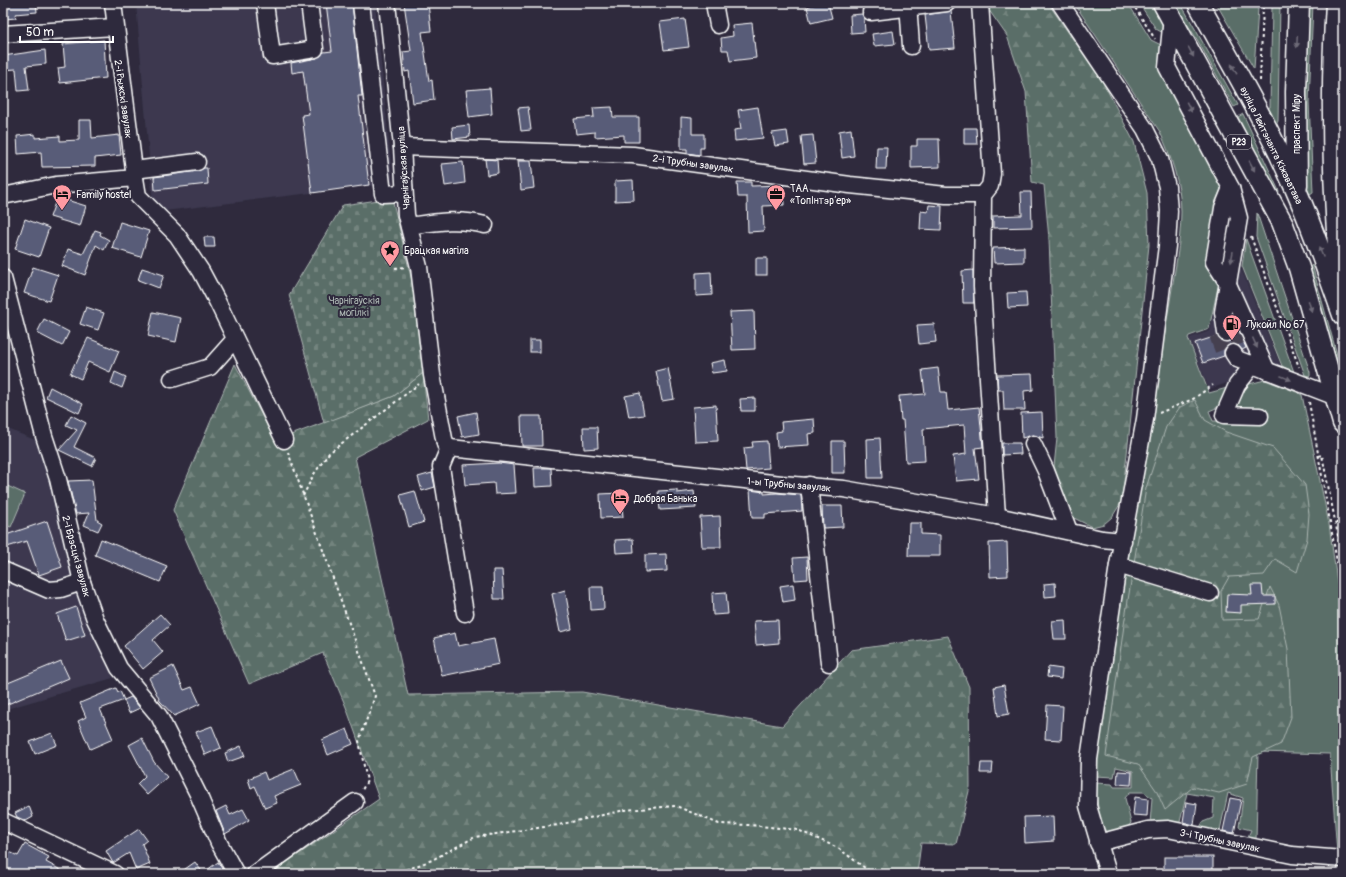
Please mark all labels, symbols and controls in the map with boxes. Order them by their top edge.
scale bar [20,18,113,44]
text: 50 m [26,25,54,40]
one-way arrow [1294,36,1301,48]
one-way arrow [1188,46,1194,58]
street label: 2-і Рыжскі завулак [112,59,134,139]
one-way arrow [1231,63,1238,75]
street label: вуліца Лейтэнанта Кіжаватава [1237,85,1305,206]
street label: праспект Міру [1291,93,1303,154]
one-way arrow [1186,101,1192,112]
street label: Чарнігаўская вуліца [395,126,413,210]
road number: Р23 [1227,135,1251,149]
street label: 2-і Трубны завулак [652,152,734,176]
one-way arrow [1249,161,1255,172]
hotel icon: Family hostel [51,183,73,211]
office icon: ТАА «ТопІнтэрʼер» [765,183,787,211]
place label: ТАА «ТопІнтэрʼер» [790,183,851,207]
place label: Family hostel [76,189,131,201]
place icon: Брацкая магіла [379,239,401,267]
place label: Брацкая магіла [404,245,469,257]
one-way arrow [1317,245,1323,257]
one-way arrow [1229,251,1235,263]
park label: Чарнігаўскія могілкі [328,295,380,319]
one-way arrow [1307,300,1313,312]
fuel station icon: Лукойл № 67 [1221,313,1243,341]
place label: Лукойл № 67 [1245,319,1305,331]
one-way arrow [1252,338,1258,349]
one-way arrow [1281,376,1293,382]
street label: 1-ы Трубны завулак [746,475,831,495]
hotel icon: Добрая Банька [609,487,631,515]
place label: Добрая Банька [633,493,698,505]
street label: 2-і Брэсцкі завулак [59,514,93,598]
street label: 3-і Трубны завулак [1179,827,1261,855]

